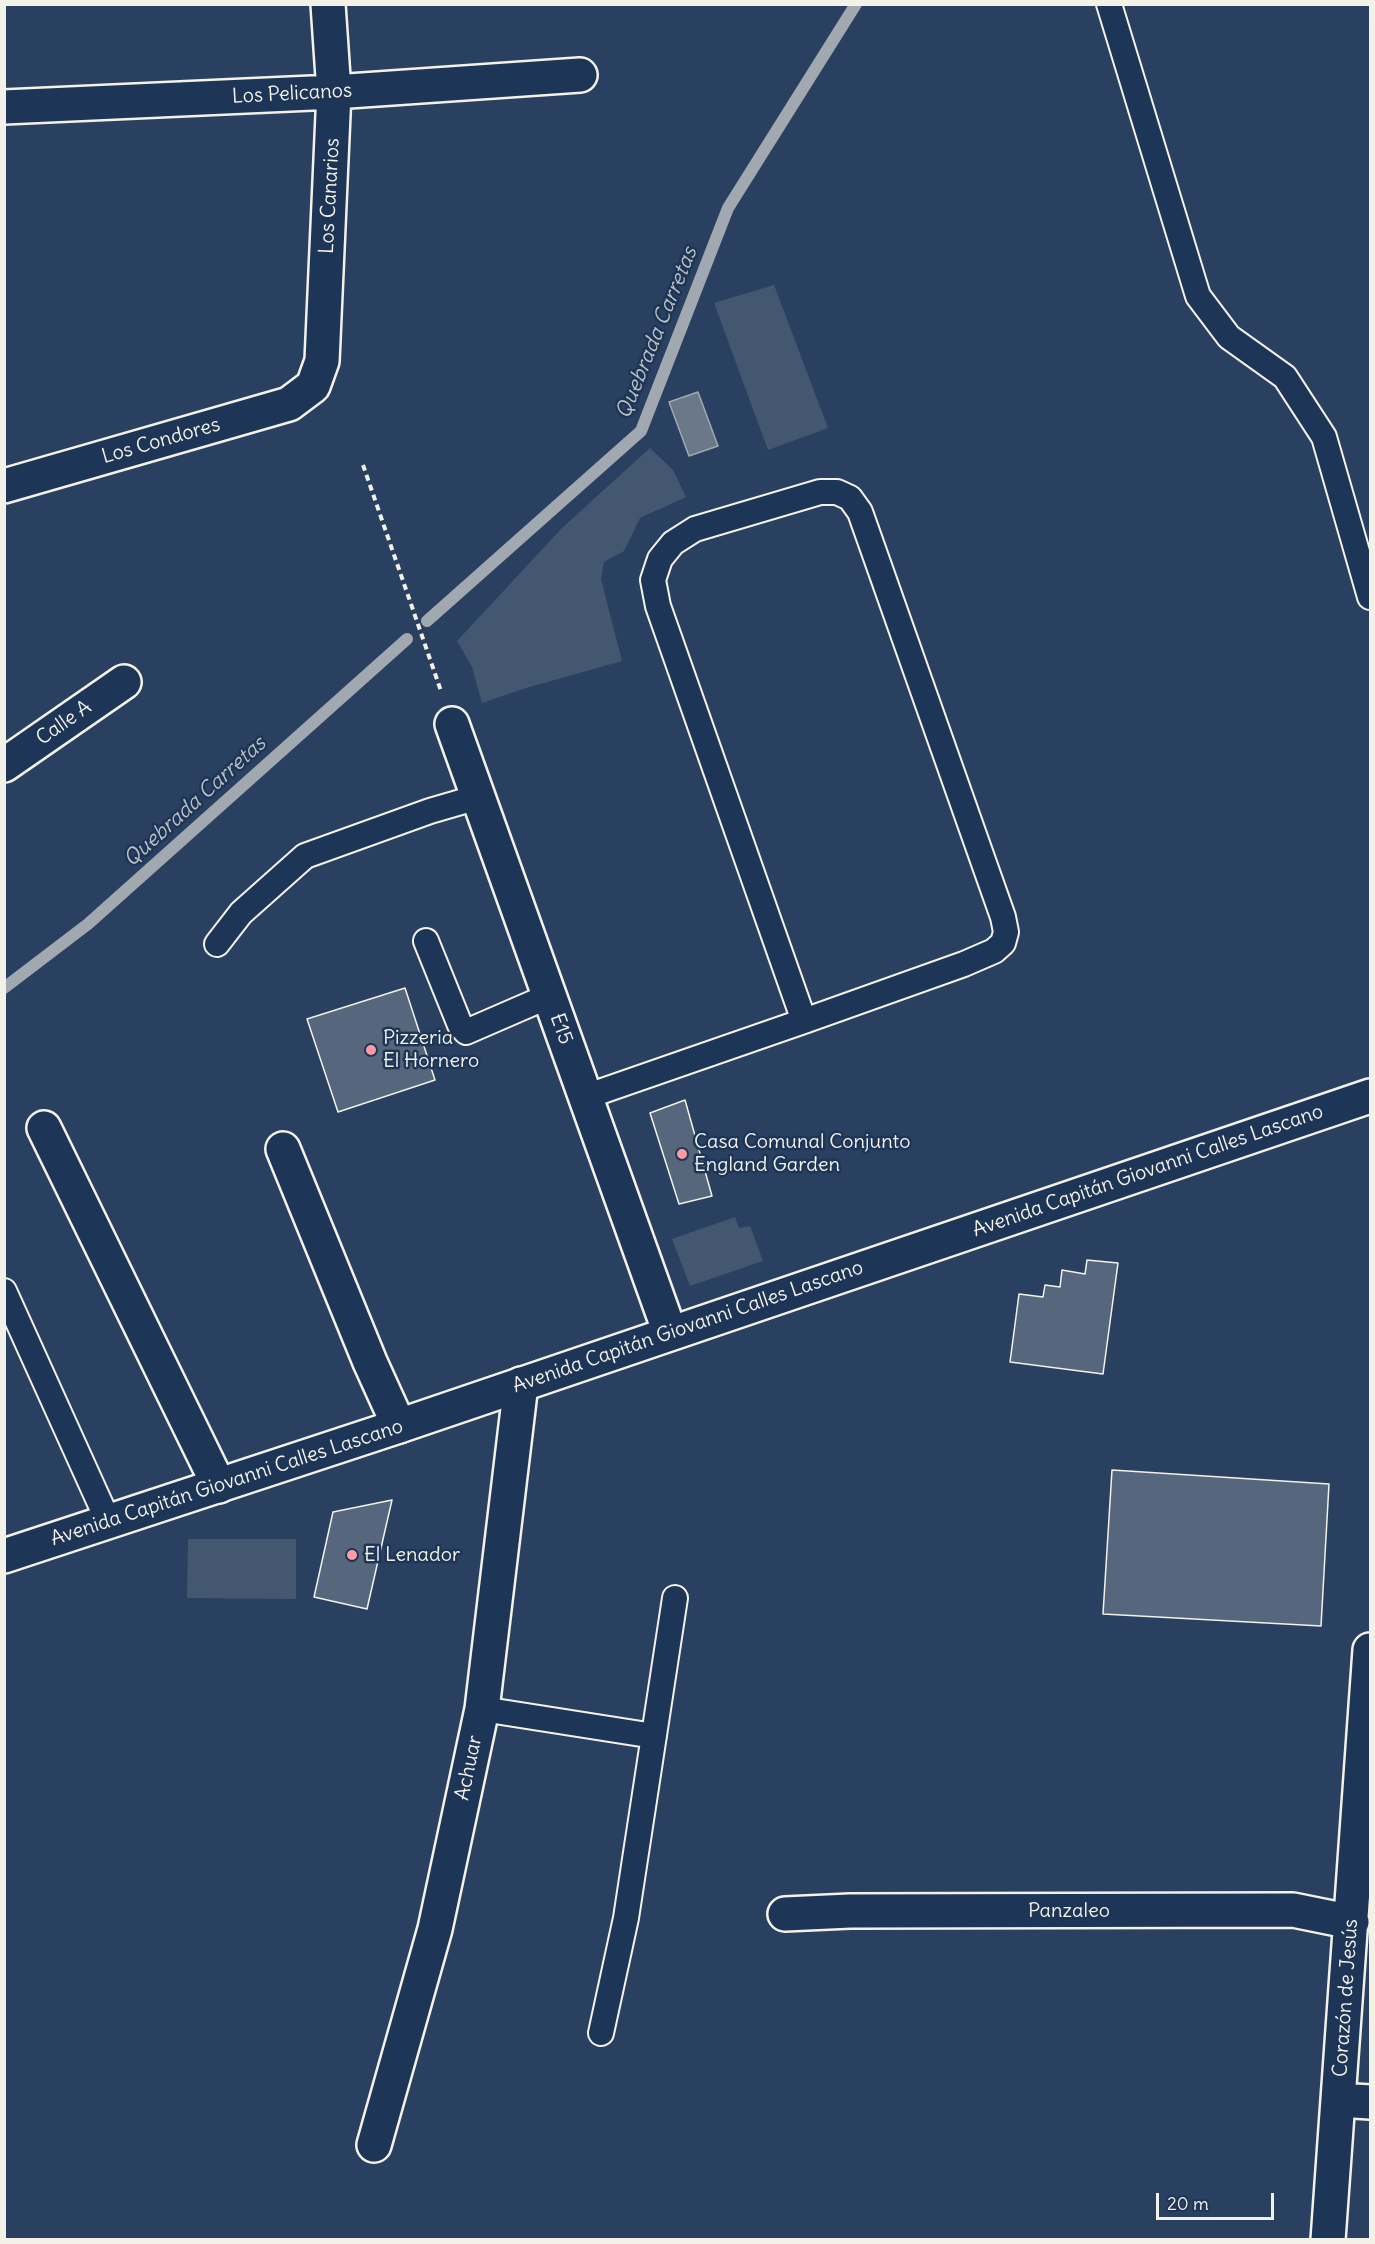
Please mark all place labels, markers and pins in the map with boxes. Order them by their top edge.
place label: Pizzeria El Hornero [383,1026,479,1073]
marker: Pizzeria El Hornero [364,1043,378,1057]
place label: Casa Comunal Conjunto England Garden [694,1130,911,1177]
marker: Casa Comunal Conjunto England Garden [675,1147,689,1161]
place label: El Lenador [364,1543,460,1567]
marker: El Lenador [345,1548,359,1562]

